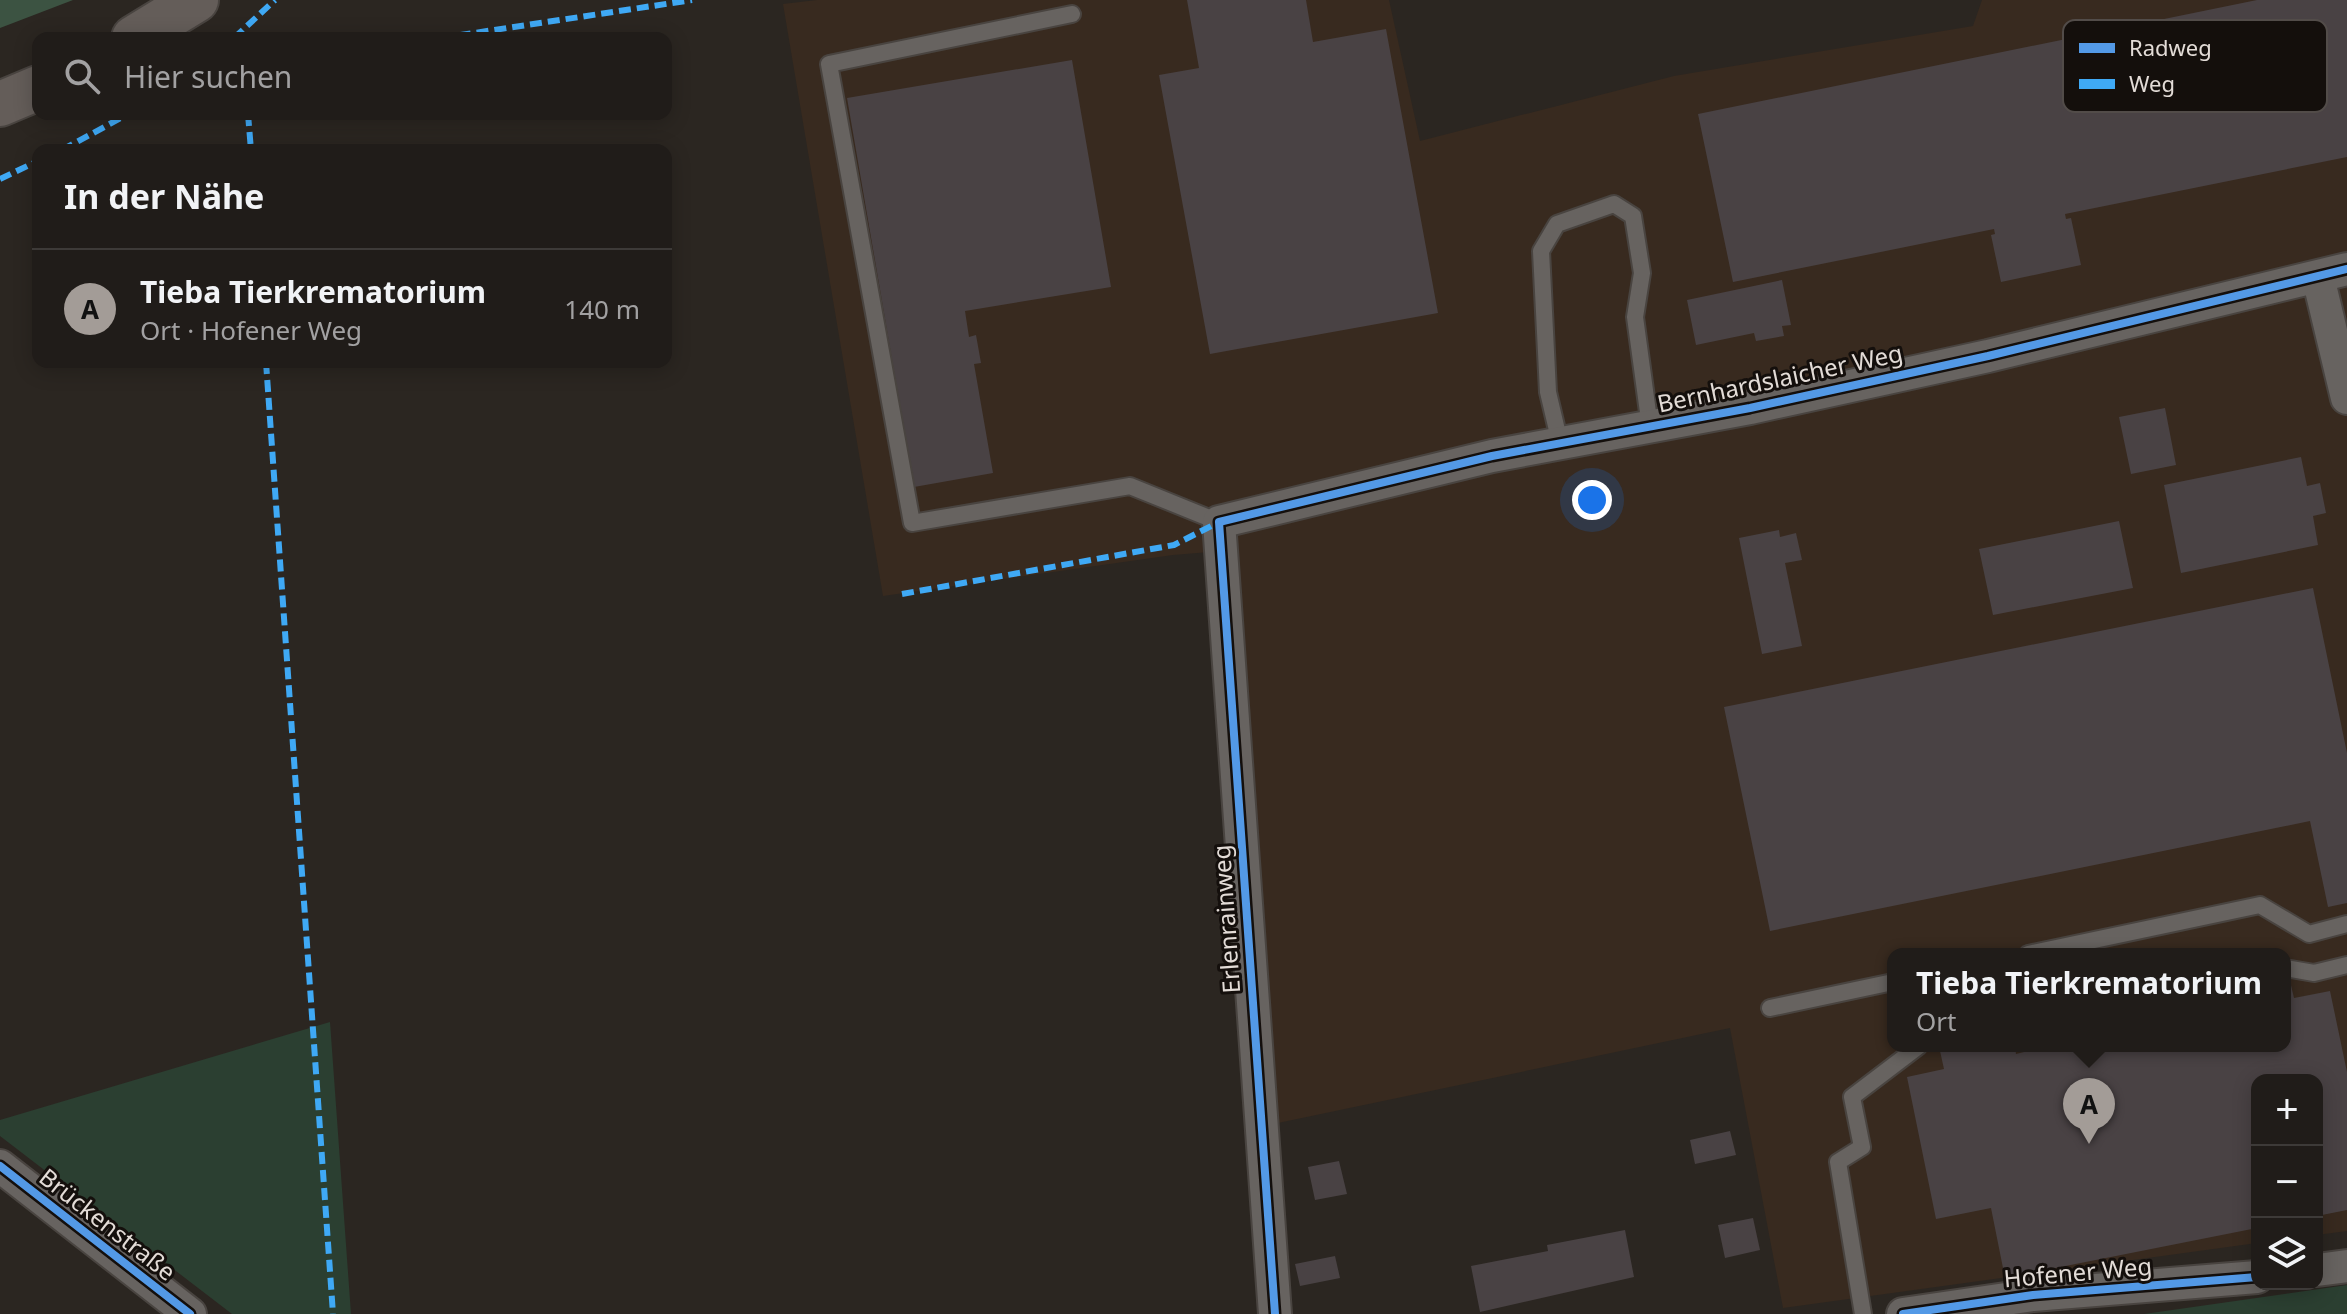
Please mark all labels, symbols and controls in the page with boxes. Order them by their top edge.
legend [2063,20,2327,112]
search box [32,32,672,120]
text: Radweg [2129,32,2212,62]
icon: search [60,54,104,98]
text: Hier suchen [124,56,292,97]
text: Weg [2129,68,2175,98]
text: In der Nähe [64,173,264,219]
text: Tieba Tierkrematorium [140,271,486,312]
text: A [81,291,99,327]
text: 140 m [564,291,640,327]
text: Ort · Hofener Weg [140,312,362,348]
street label: Bernhardslaicher Weg [1654,335,1905,420]
your location [1572,480,1612,520]
street label: Erlenrainweg [1204,844,1247,995]
popup [1887,948,2291,1052]
text: Tieba Tierkrematorium [1916,962,2262,1003]
text: Ort [1916,1003,1956,1039]
map controls [2251,1074,2323,1290]
button: + [2251,1074,2323,1146]
pin: A [2063,1078,2115,1144]
button: − [2251,1146,2323,1218]
street label: Brückenstraße [33,1160,183,1288]
button: layers [2251,1218,2323,1290]
street label: Hofener Weg [2002,1249,2153,1294]

